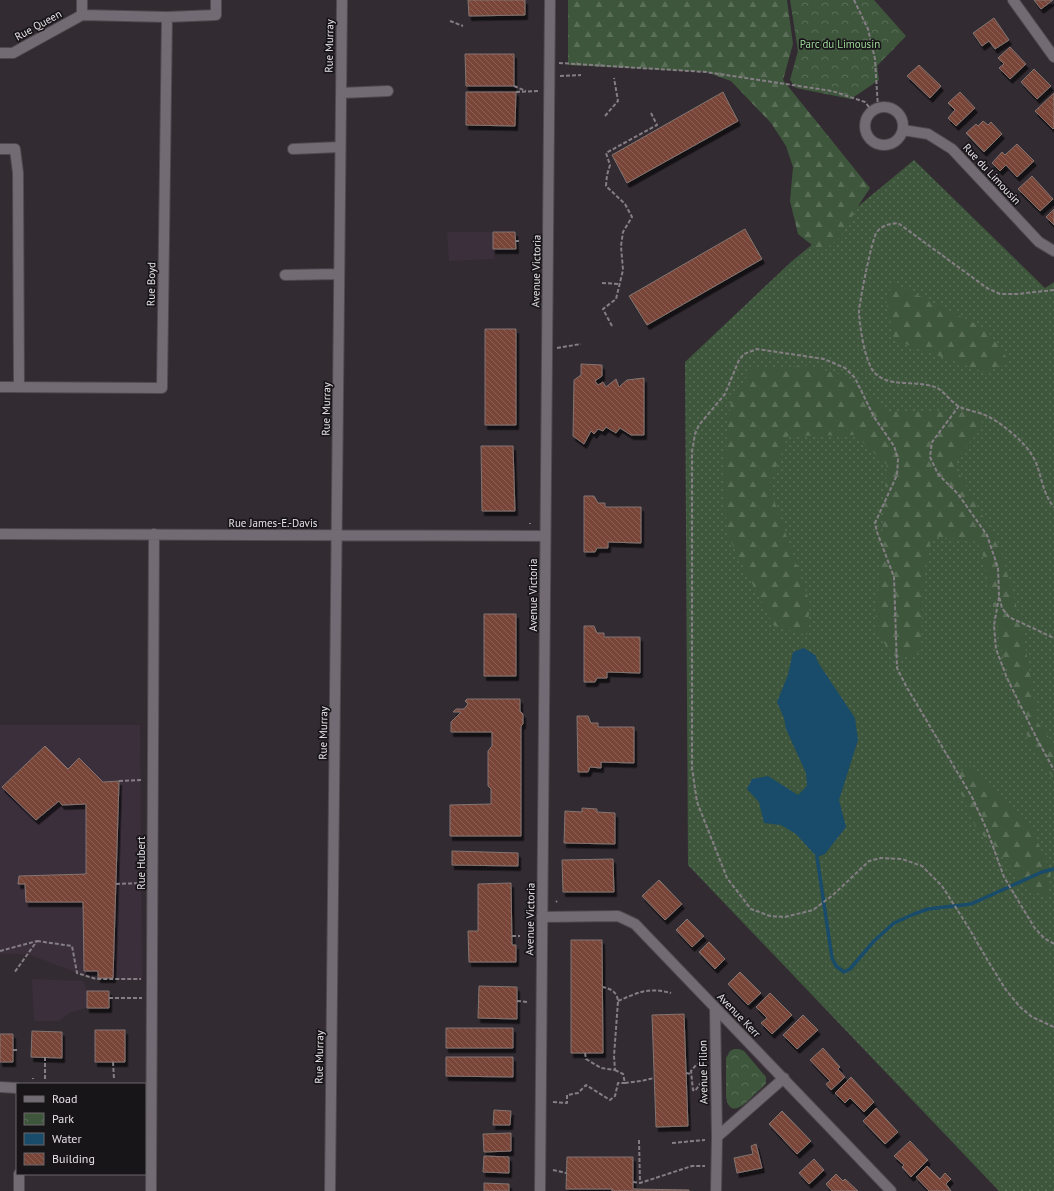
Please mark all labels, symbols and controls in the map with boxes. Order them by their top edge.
street label: Rue Queen [12,6,64,44]
street label: Rue Murray [322,18,336,73]
park label: Parc du Limousin [800,37,880,51]
street label: Rue du Limousin [960,140,1024,208]
street label: Avenue Victoria [528,235,544,307]
street label: Rue Boyd [144,262,158,306]
street label: Rue Murray [319,381,333,436]
street label: Rue James-E.-Davis [228,516,318,530]
street label: Avenue Victoria [526,559,540,631]
street label: Rue Murray [316,705,330,760]
street label: Rue Hubert [134,836,148,890]
street label: Avenue Victoria [522,883,538,955]
street label: Avenue Kerr [714,990,764,1040]
street label: Rue Murray [312,1029,326,1084]
street label: Avenue Filion [695,1040,711,1104]
legend [16,1083,146,1175]
text: Road [52,1091,77,1106]
text: Park [52,1111,74,1126]
text: Water [52,1131,82,1146]
text: Building [52,1151,95,1166]

